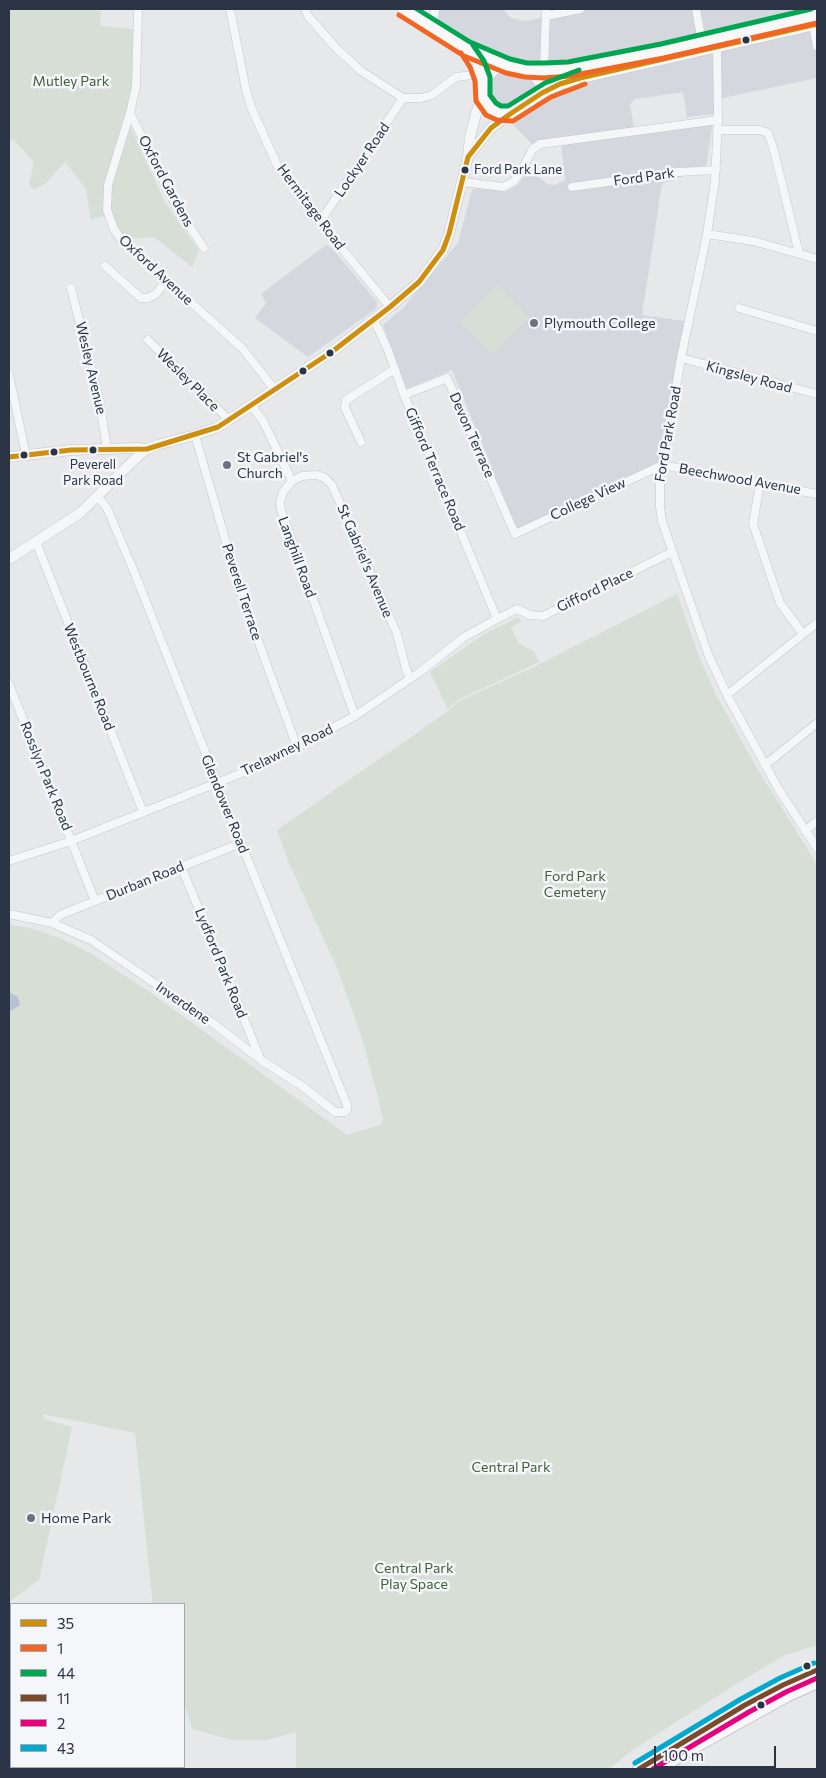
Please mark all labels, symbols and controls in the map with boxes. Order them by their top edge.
unlabelled marker [741,35,751,45]
park label: Mutley Park [33,73,109,89]
street label: Lockyer Road [331,120,393,200]
street label: Oxford Gardens [135,132,197,230]
street label: Hermitage Road [273,161,349,253]
place label: Ford Park Lane [474,162,562,178]
street label: Ford Park [612,164,676,190]
marker: Ford Park Lane [460,165,470,175]
street label: Oxford Avenue [116,231,196,309]
place label: Plymouth College [544,315,656,331]
marker: Plymouth College [528,317,540,329]
street label: Wesley Avenue [72,320,110,416]
street label: Wesley Place [153,345,223,415]
unlabelled marker [325,348,335,358]
street label: Kingsley Road [704,357,794,397]
unlabelled marker [298,366,308,376]
street label: Ford Park Road [651,385,685,483]
street label: Devon Terrace [446,390,498,480]
street label: Gifford Terrace Road [401,405,469,533]
marker: Peverell Park Road [88,445,98,455]
unlabelled marker [49,447,59,457]
place label: St Gabriel's Church [237,449,309,482]
unlabelled marker [19,450,29,460]
place label: Peverell Park Road [63,457,123,488]
marker: St Gabriel's Church [221,459,233,471]
street label: Beechwood Avenue [678,460,802,498]
street label: College View [547,474,629,524]
street label: St Gabriel's Avenue [334,502,396,620]
street label: Langhill Road [275,514,319,600]
street label: Peverell Terrace [218,542,266,642]
street label: Gifford Place [554,564,636,616]
street label: Westbourne Road [60,621,118,733]
street label: Rosslyn Park Road [16,719,76,833]
street label: Trelawney Road [238,720,336,780]
street label: Glendower Road [198,752,252,856]
street label: Durban Road [104,858,186,904]
park label: Ford Park Cemetery [544,868,606,900]
street label: Lydford Park Road [191,906,251,1020]
street label: Inverdene [153,978,213,1028]
park label: Central Park [471,1459,551,1475]
place label: Home Park [41,1510,111,1526]
marker: Home Park [25,1512,37,1524]
park label: Central Park Play Space [374,1560,454,1592]
legend [10,1603,185,1768]
text: 35 [57,1614,74,1632]
text: 1 [57,1639,63,1657]
unlabelled marker [802,1661,812,1671]
text: 44 [57,1664,75,1682]
text: 11 [57,1689,70,1707]
unlabelled marker [756,1700,766,1710]
text: 2 [57,1714,65,1732]
scale bar [656,1736,778,1768]
text: 43 [57,1739,75,1757]
text: 100 m [662,1746,704,1764]

